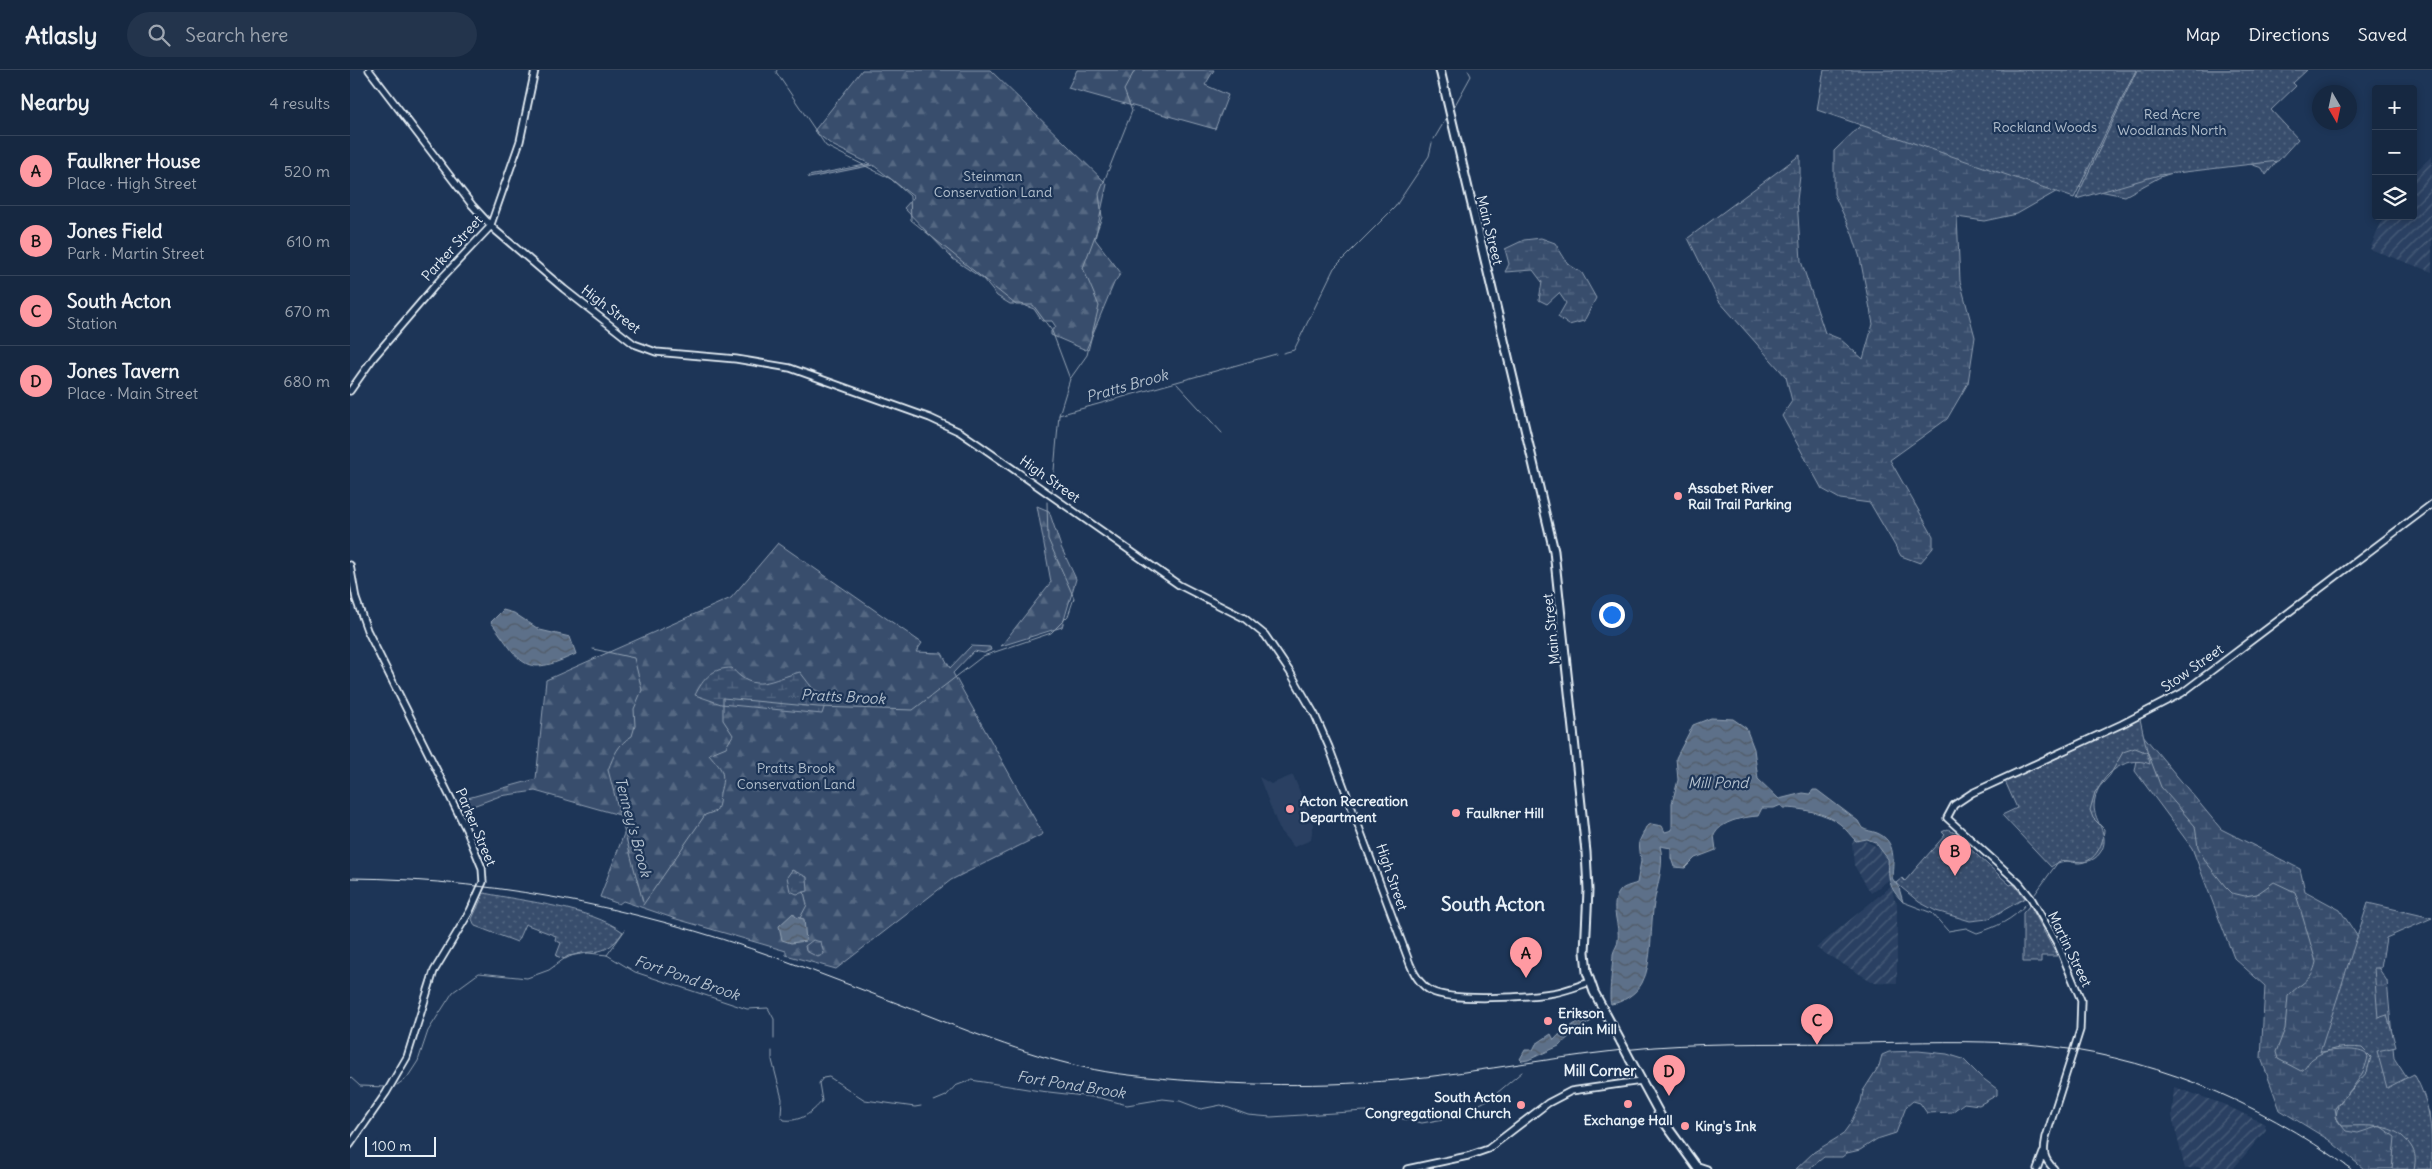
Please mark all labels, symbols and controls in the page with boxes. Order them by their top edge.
search box [127,12,477,57]
text: Atlasly [25,20,97,50]
icon: search [145,21,173,49]
text: Search here [185,23,288,47]
text: Map [2185,23,2220,46]
text: Directions [2248,23,2330,46]
text: Saved [2358,23,2407,46]
north arrow [2312,85,2357,130]
map controls [2372,85,2417,220]
button: + [2372,85,2417,130]
text: Nearby [20,89,90,116]
text: 4 results [269,93,330,113]
park label: Red Acre Woodlands North [2117,105,2227,139]
park label: Rockland Woods [1993,118,2097,136]
button: − [2372,130,2417,175]
text: Faulkner House [67,149,200,173]
text: A [31,161,41,181]
text: 520 m [284,161,330,181]
park label: Steinman Conservation Land [934,167,1052,201]
text: Place · High Street [67,173,197,193]
button: layers [2372,175,2417,220]
street label: Main Street [1473,193,1507,267]
street label: Parker Street [418,211,487,285]
text: Jones Field [67,219,162,243]
text: B [31,231,41,251]
text: 610 m [286,231,330,251]
text: Park · Martin Street [67,243,205,263]
street label: High Street [578,281,645,337]
text: South Acton [67,289,171,313]
text: C [31,301,41,321]
text: 670 m [285,301,330,321]
text: Station [67,313,117,333]
text: Jones Tavern [67,359,179,383]
water label: Pratts Brook [1084,364,1171,406]
text: D [30,371,42,391]
text: 680 m [283,371,330,391]
text: Place · Main Street [67,383,198,403]
street label: High Street [1016,452,1084,507]
place label: Assabet River Rail Trail Parking [1688,479,1792,513]
marker: Assabet River Rail Trail Parking [1672,490,1684,502]
street label: Main Street [1538,592,1564,665]
your location [1599,602,1625,628]
street label: Stow Street [2157,640,2227,696]
water label: Pratts Brook [800,685,887,708]
park label: Pratts Brook Conservation Land [737,759,855,793]
water label: Mill Pond [1688,773,1750,792]
water label: Tenney's Brook [611,775,656,880]
street label: Parker Street [452,785,501,869]
place label: Acton Recreation Department [1300,792,1408,826]
marker: Acton Recreation Department [1284,803,1296,815]
place label: Faulkner Hill [1466,804,1544,822]
marker: Faulkner Hill [1450,807,1462,819]
pin: B [1939,835,1971,876]
street label: High Street [1372,841,1412,913]
district label: South Acton [1441,892,1545,916]
street label: Martin Street [2044,908,2096,990]
pin: A [1510,937,1542,978]
water label: Fort Pond Brook [632,951,743,1005]
place label: Erikson Grain Mill [1558,1004,1617,1038]
pin: C [1801,1004,1833,1045]
marker: Erikson Grain Mill [1542,1015,1554,1027]
pin: D [1653,1055,1685,1096]
district label: Mill Corner [1564,1061,1637,1080]
water label: Fort Pond Brook [1016,1067,1128,1103]
place label: South Acton Congregational Church [1365,1088,1511,1122]
marker: Exchange Hall [1622,1098,1634,1110]
marker: South Acton Congregational Church [1515,1099,1527,1111]
place label: Exchange Hall [1583,1111,1673,1129]
place label: King's Ink [1695,1117,1756,1135]
marker: King's Ink [1679,1120,1691,1132]
scale bar [365,1134,436,1157]
text: 100 m [372,1137,412,1155]

